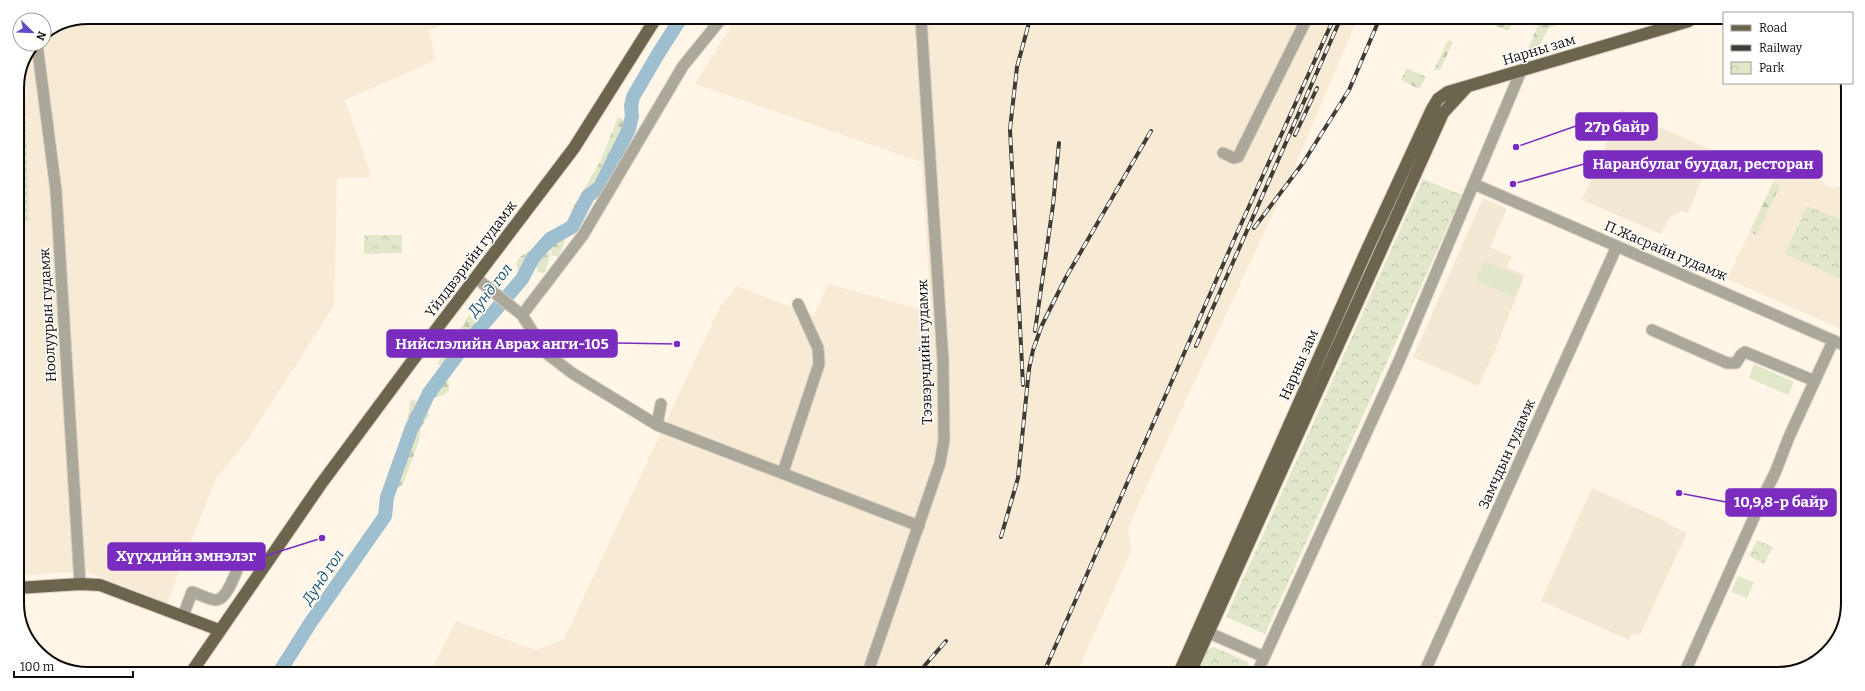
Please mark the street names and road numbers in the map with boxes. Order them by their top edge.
street label: Нарны зам [1501,31,1578,69]
street label: Yйлдвэрийн гудамж [422,197,521,321]
street label: П.Жасрайн гудамж [1602,217,1730,285]
street label: Ноолуурын гудамж [36,247,60,383]
street label: Тээвэрчдийн гудамж [914,279,936,425]
street label: Нарны зам [1276,327,1322,403]
street label: Замчдын гудамж [1475,396,1539,512]

